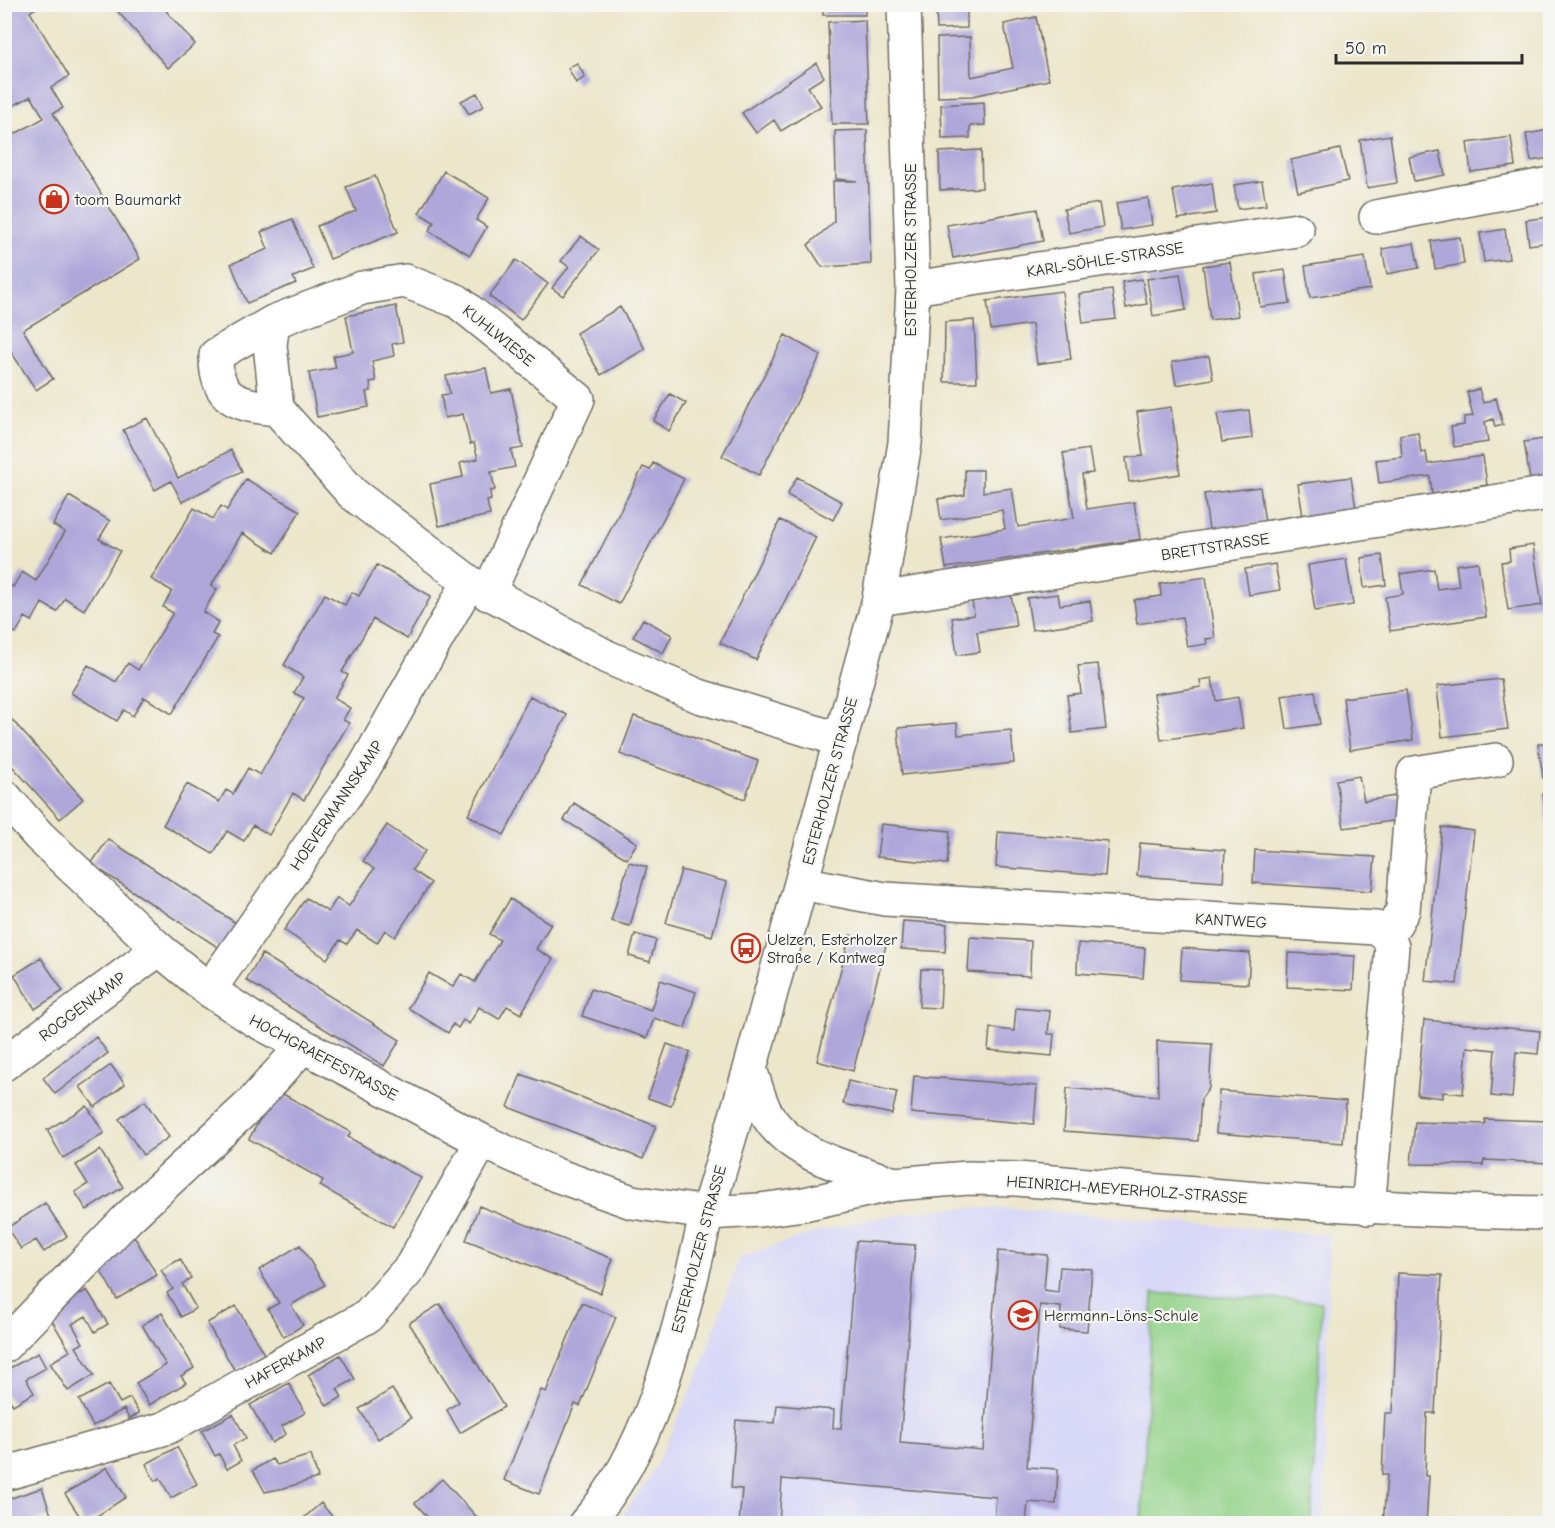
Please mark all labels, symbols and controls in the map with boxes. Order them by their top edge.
scale bar [1336,27,1522,65]
text: 50 m [1345,38,1387,59]
street label: ESTERHOLZER STRASSE [902,163,920,337]
shop icon: toom Baumarkt [38,183,70,215]
place label: toom Baumarkt [74,191,182,209]
street label: KARL-SÖHLE-STRASSE [1025,239,1185,281]
street label: KUHLWIESE [459,301,538,370]
street label: BRETTSTRASSE [1160,529,1271,564]
street label: ESTERHOLZER STRASSE [799,695,861,867]
street label: HOEVERMANNSKAMP [287,737,387,874]
street label: KANTWEG [1195,910,1267,932]
place label: Uelzen, Esterholzer Straße / Kantweg [767,931,898,967]
bus stop icon: Uelzen, Esterholzer Straße / Kantweg [730,932,762,964]
street label: ROGGENKAMP [36,968,129,1045]
street label: HOCHGRAEFESTRASSE [246,1011,401,1105]
street label: ESTERHOLZER STRASSE [668,1163,730,1335]
street label: HEINRICH-MEYERHOLZ-STRASSE [1006,1173,1249,1207]
school or university icon: Hermann-Löns-Schule [1007,1299,1039,1331]
place label: Hermann-Löns-Schule [1044,1307,1199,1325]
street label: HAFERKAMP [242,1333,329,1393]

